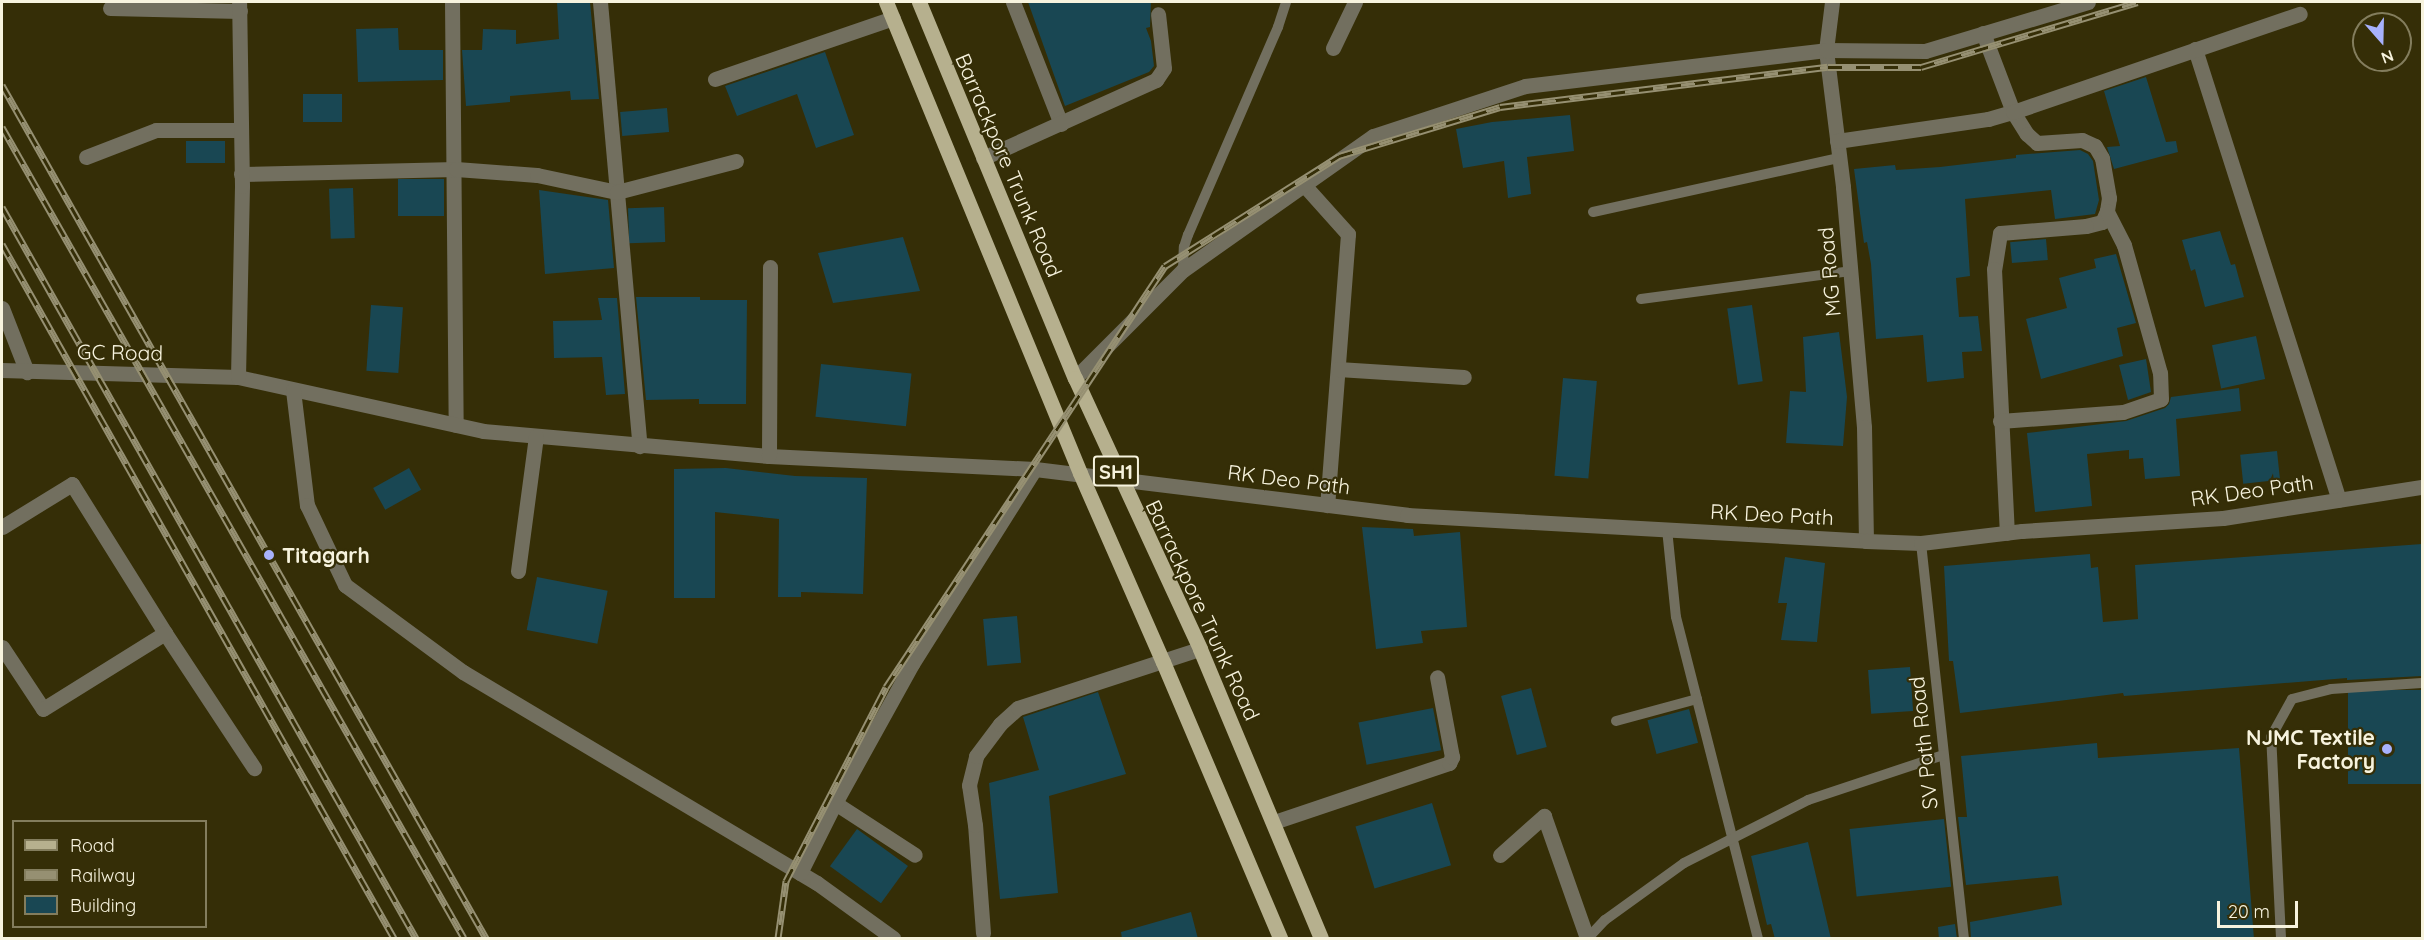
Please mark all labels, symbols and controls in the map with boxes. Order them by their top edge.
north arrow [2352,12,2412,72]
text: N [2379,46,2396,68]
street label: Barrackpore Trunk Road [950,49,1068,281]
street label: MG Road [1813,226,1845,318]
street label: GC Road [77,339,163,365]
road number: SH1 [1092,454,1140,488]
street label: RK Deo Path [1226,459,1352,499]
street label: RK Deo Path [2189,469,2315,511]
street label: Barrackpore Trunk Road [1141,496,1265,724]
street label: RK Deo Path [1710,498,1834,530]
place label: Titagarh [282,542,370,568]
marker: Titagarh [260,546,278,564]
street label: SV Path Road [1903,675,1943,811]
place label: NJMC Textile Factory [2246,724,2375,774]
marker: NJMC Textile Factory [2380,742,2394,756]
legend [12,820,207,928]
text: Road [70,834,115,857]
text: Railway [70,864,136,887]
scale bar [2220,889,2301,927]
text: Building [70,894,136,917]
text: 20 m [2228,900,2270,923]

